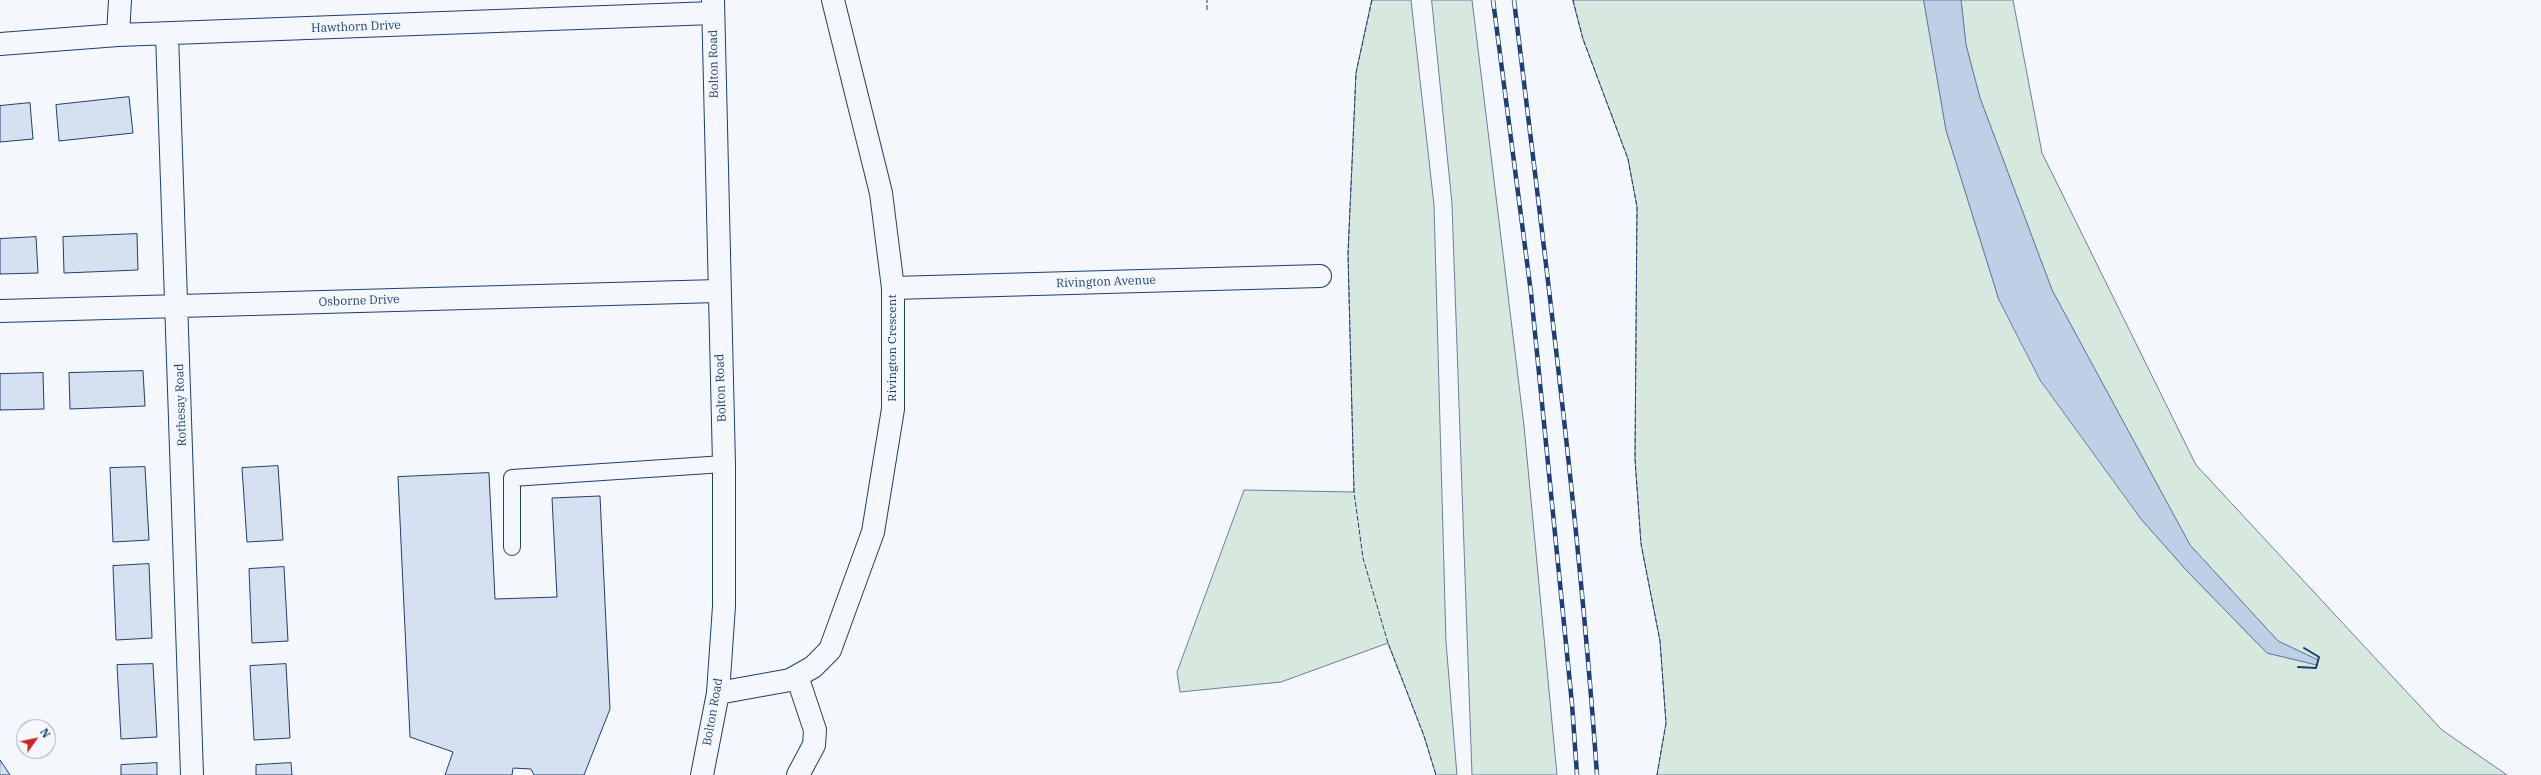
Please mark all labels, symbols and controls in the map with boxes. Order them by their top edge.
street label: Hawthorn Drive [311,18,401,36]
street label: Bolton Road [706,30,722,98]
street label: Rivington Avenue [1056,273,1156,291]
street label: Osborne Drive [318,292,400,310]
street label: Rivington Crescent [886,294,900,402]
street label: Bolton Road [713,354,729,422]
street label: Rothesay Road [172,363,190,447]
street label: Bolton Road [700,677,726,747]
north arrow [16,719,56,759]
text: N [37,726,53,740]

